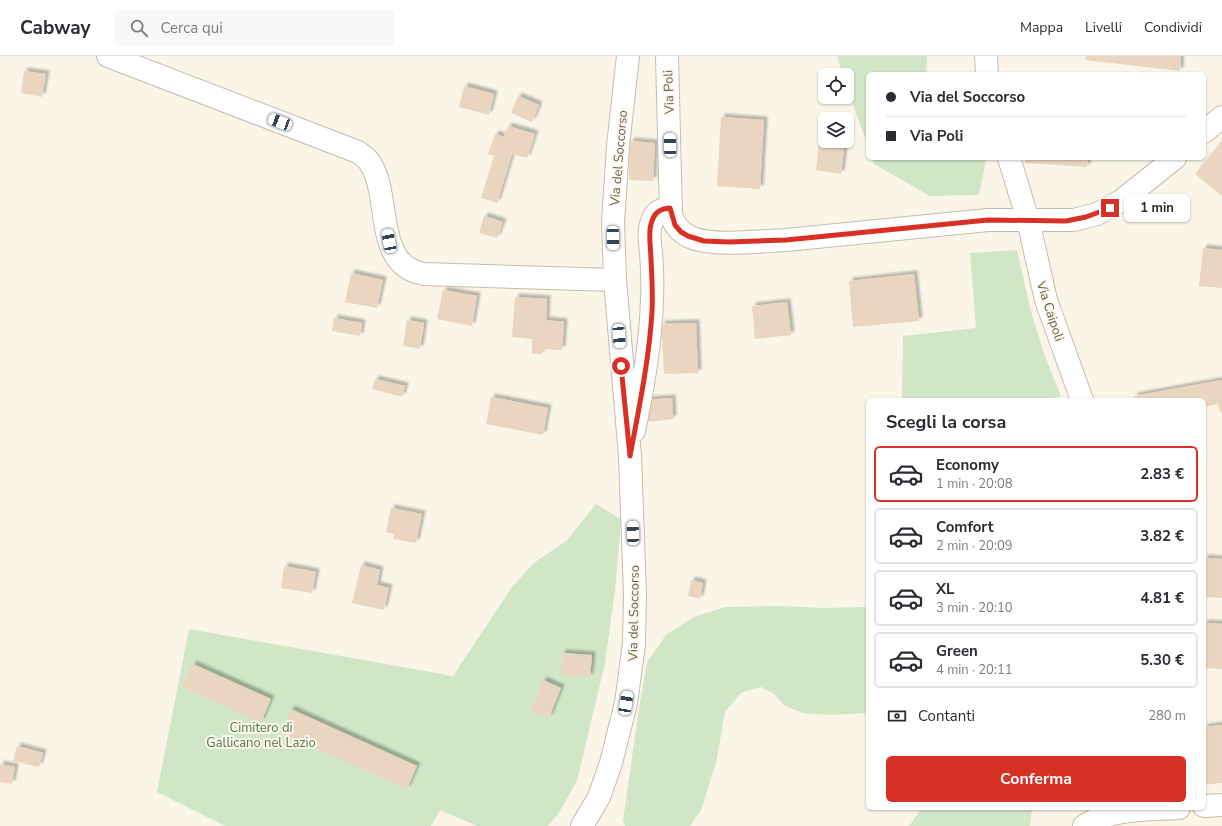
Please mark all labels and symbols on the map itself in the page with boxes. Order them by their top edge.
street label: Via Poli [659,70,679,115]
street label: Via del Soccorso [606,109,632,208]
car [267,112,293,132]
car [664,133,676,157]
callout: 1 min [1124,194,1190,222]
route end [1101,199,1119,217]
car [607,226,619,250]
car [381,228,397,254]
street label: Via Caipoli [1032,278,1068,344]
car [612,324,626,348]
route start [612,357,630,375]
car [627,521,639,545]
street label: Via del Soccorso [624,565,644,662]
car [618,690,634,716]
park label: Cimitero di Gallicano nel Lazio [206,719,316,752]

